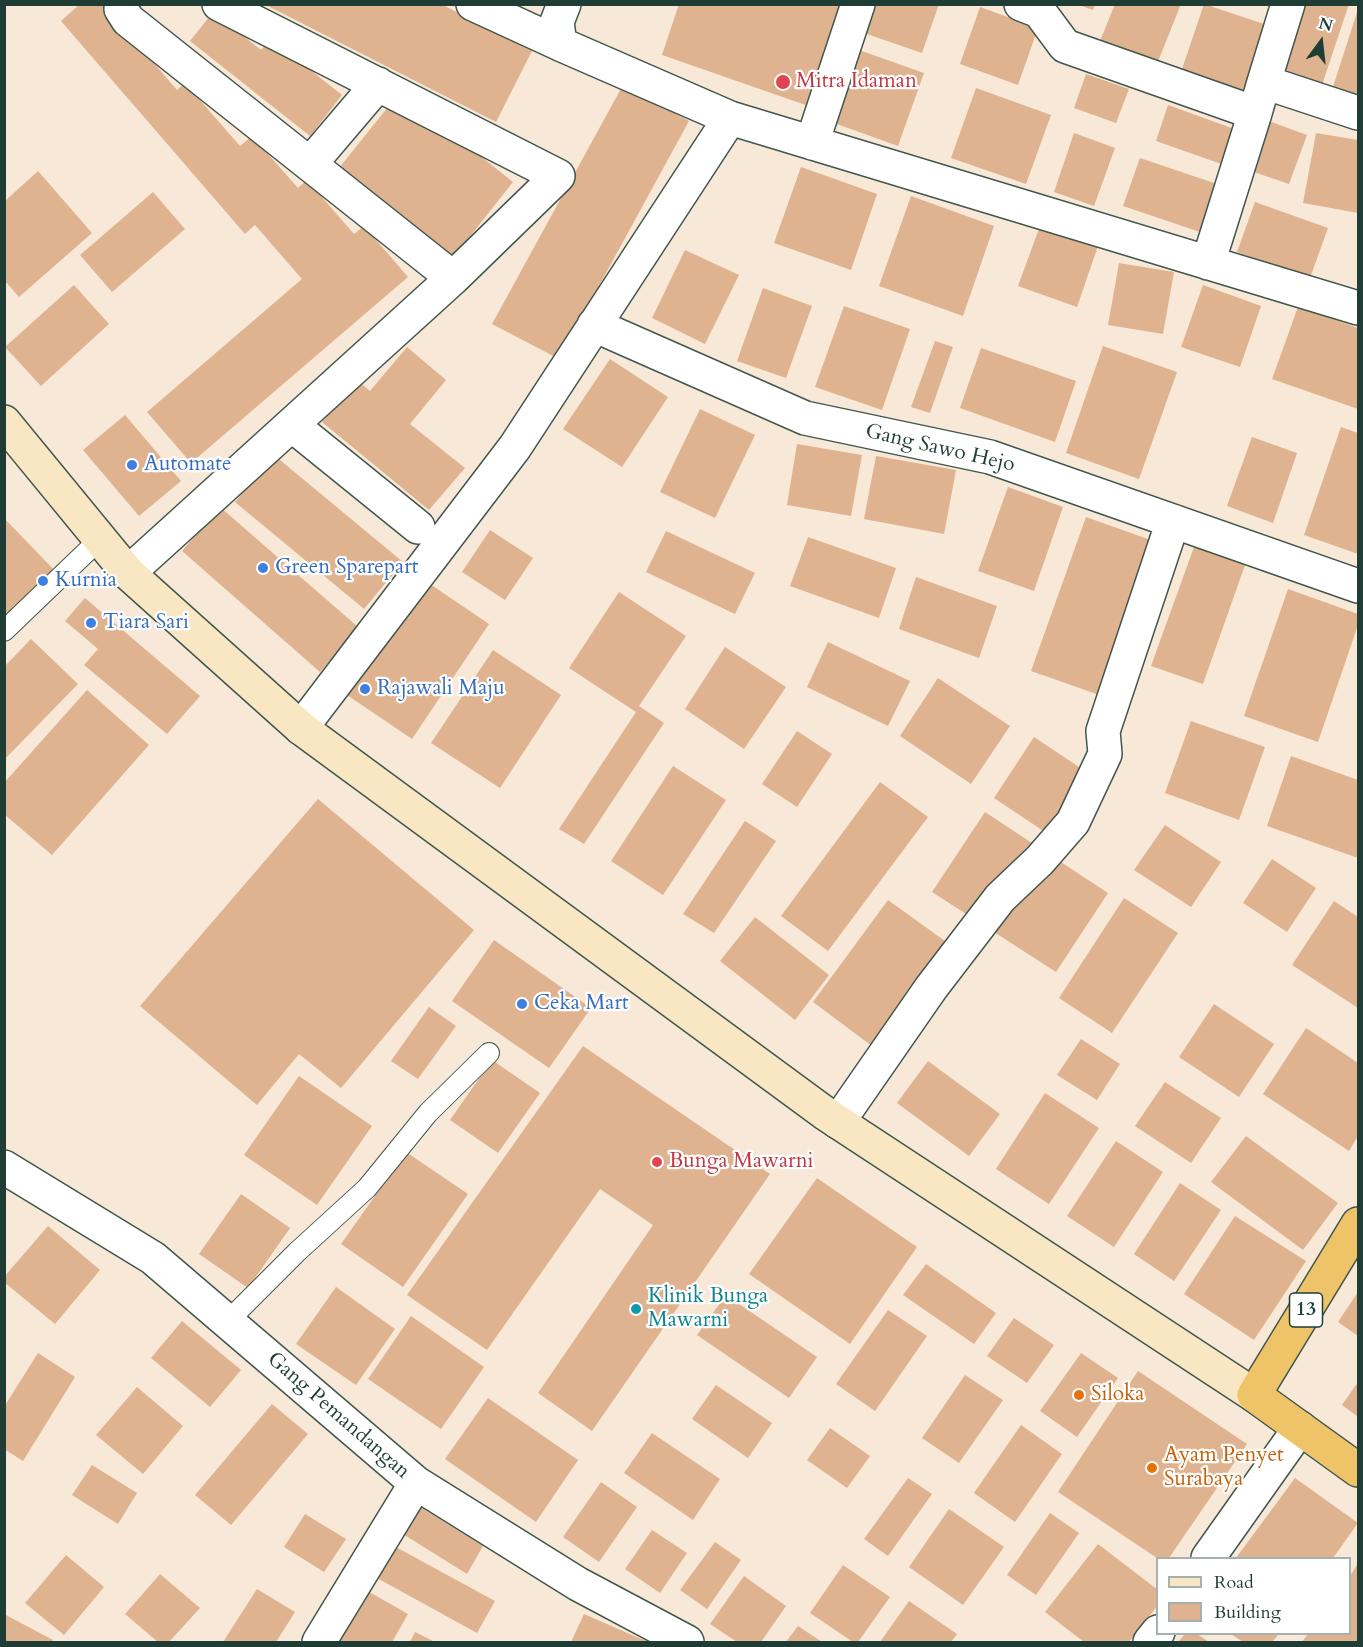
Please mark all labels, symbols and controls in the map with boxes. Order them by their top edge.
north arrow [1291,12,1351,72]
text: N [1316,12,1335,37]
place label: Mitra Idaman [796,69,917,95]
marker: Mitra Idaman [774,73,792,91]
street label: Gang Sawo Hejo [863,420,1017,478]
place label: Automate [144,452,231,478]
marker: Automate [125,458,139,472]
place label: Green Sparepart [275,555,418,581]
marker: Green Sparepart [256,561,270,575]
place label: Kurnia [55,568,117,594]
marker: Kurnia [36,574,50,588]
place label: Tiara Sari [103,610,189,636]
marker: Tiara Sari [84,616,98,630]
place label: Rajawali Maju [377,676,505,702]
marker: Rajawali Maju [358,682,372,696]
place label: Ceka Mart [534,991,629,1017]
marker: Ceka Mart [515,997,529,1011]
place label: Bunga Mawarni [669,1149,813,1175]
marker: Bunga Mawarni [650,1155,664,1169]
place label: Klinik Bunga Mawarni [648,1284,768,1334]
road number: 13 [1290,1293,1322,1327]
marker: Klinik Bunga Mawarni [629,1302,643,1316]
street label: Gang Pemandangan [262,1347,414,1485]
place label: Siloka [1091,1382,1144,1408]
marker: Siloka [1072,1388,1086,1402]
place label: Ayam Penyet Surabaya [1164,1443,1284,1493]
marker: Ayam Penyet Surabaya [1145,1461,1159,1475]
legend [1156,1557,1351,1635]
text: Road [1214,1570,1254,1595]
text: Building [1214,1600,1281,1625]

